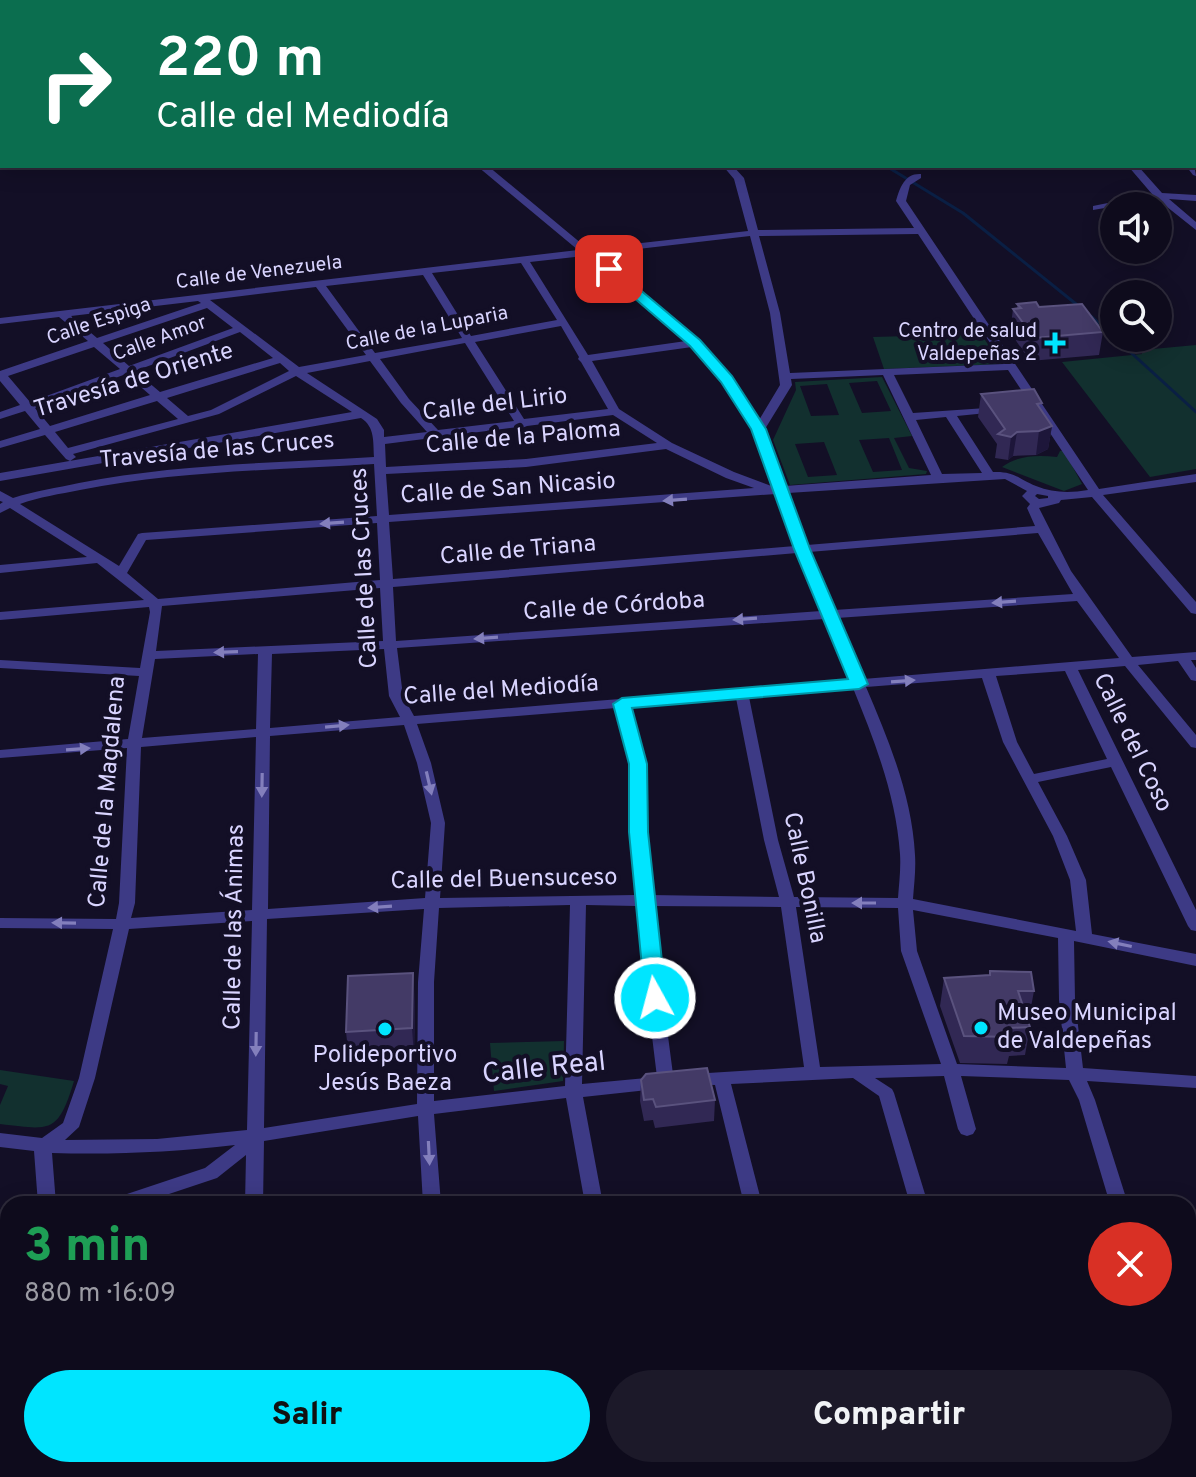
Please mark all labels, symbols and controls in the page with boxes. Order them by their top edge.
text: 220 m [156,26,324,96]
icon: right [24,32,128,136]
text: Calle del Mediodía [156,95,450,141]
map controls [1100,192,1172,352]
button: sound [1100,192,1172,264]
pin [575,235,643,303]
icon: arrive [587,247,631,291]
street label: Calle de Venezuela [174,250,344,296]
button: search [1100,280,1172,352]
street label: Calle Espiga [43,292,155,352]
street label: Calle de la Luparia [344,301,510,357]
street label: Calle Amor [109,310,211,368]
place label: Centro de salud Valdepeñas 2 [898,319,1037,368]
marker: Centro de salud Valdepeñas 2 [1044,332,1066,354]
street label: Travesía de Oriente [31,336,237,426]
street label: Calle del Lirio [421,381,569,429]
street label: Calle de la Paloma [424,415,622,461]
street label: Travesía de las Cruces [98,426,336,476]
street label: Calle de las Cruces [345,467,385,669]
street label: Calle de San Nicasio [399,467,617,511]
one-way arrow [662,494,687,507]
one-way arrow [319,517,344,530]
street label: Calle de Triana [439,529,597,573]
street label: Calle de Córdoba [522,586,706,628]
one-way arrow [991,596,1016,609]
one-way arrow [732,613,757,626]
one-way arrow [473,632,498,645]
one-way arrow [213,646,238,659]
street label: Calle del Mediodía [402,669,600,713]
street label: Calle del Coso [1085,669,1179,817]
one-way arrow [891,674,916,687]
street label: Calle de la Magdalena [83,675,133,909]
one-way arrow [325,719,350,732]
one-way arrow [66,742,91,755]
one-way arrow [423,771,436,796]
one-way arrow [255,773,268,798]
street label: Calle Bonilla [775,810,833,946]
street label: Calle de las Ánimas [216,824,252,1030]
street label: Calle del Buensuceso [390,863,618,897]
one-way arrow [851,896,876,909]
one-way arrow [367,901,392,914]
one-way arrow [51,917,76,930]
one-way arrow [1107,937,1132,950]
position arrow [613,956,697,1040]
place label: Museo Municipal de Valdepeñas [997,999,1177,1057]
marker: Museo Municipal de Valdepeñas [972,1019,990,1037]
marker: Polideportivo Jesús Baeza [376,1020,394,1038]
one-way arrow [250,1032,263,1057]
place label: Polideportivo Jesús Baeza [313,1041,457,1099]
street label: Calle Real [480,1045,608,1093]
one-way arrow [423,1141,436,1166]
text: 3 min [24,1218,150,1278]
button: close [1088,1222,1172,1306]
text: 880 m · 16:09 [24,1278,176,1311]
button: Salir [24,1370,590,1462]
button: Compartir [606,1370,1172,1462]

